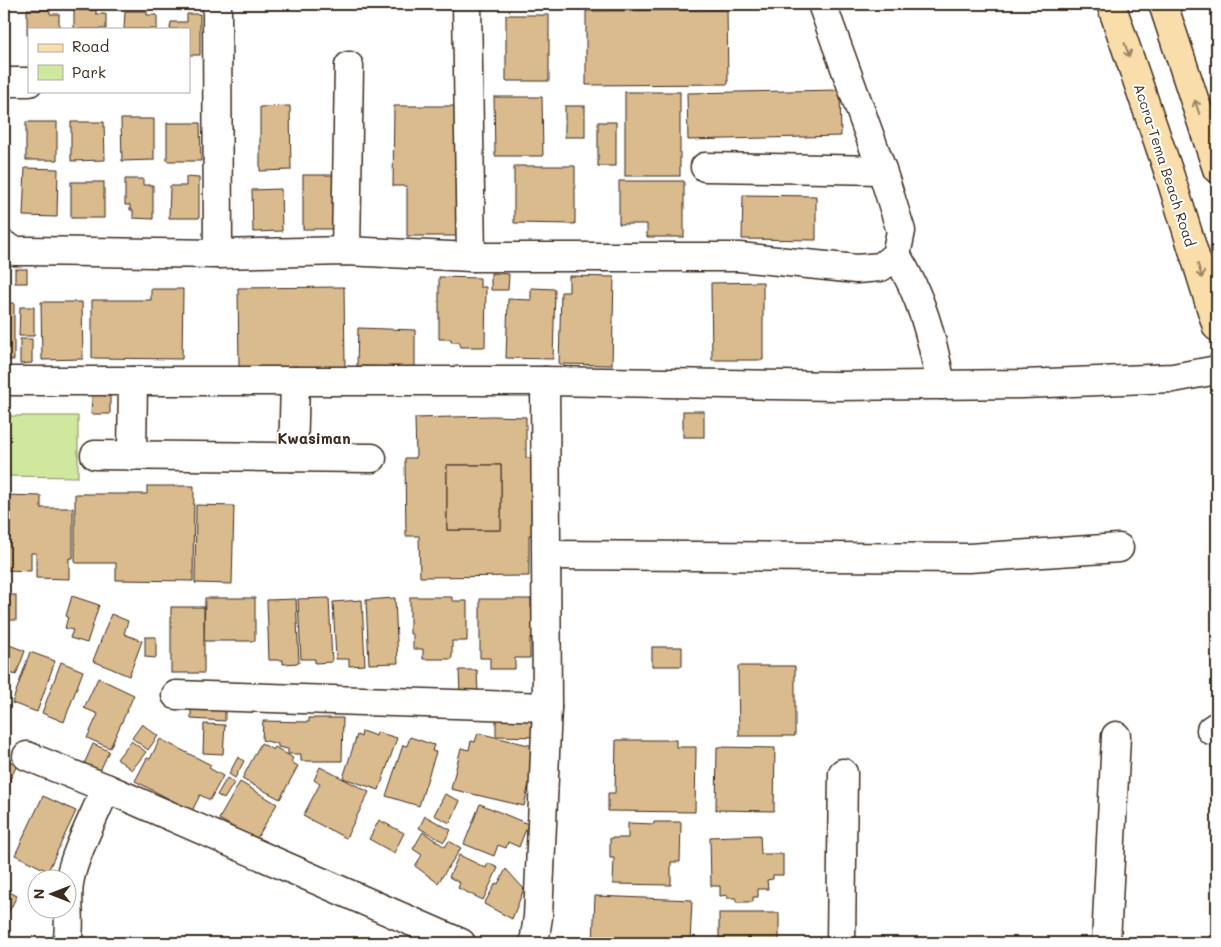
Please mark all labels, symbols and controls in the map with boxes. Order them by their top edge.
legend [28,28,190,92]
text: Road [72,36,109,56]
one-way arrow [1123,42,1132,57]
text: Park [72,62,106,82]
street label: Accra-Tema Beach Road [1130,81,1200,249]
one-way arrow [1191,99,1201,115]
one-way arrow [1195,262,1205,278]
district label: Kwasiman [278,428,351,448]
north arrow [28,870,78,920]
text: N [29,889,48,899]

